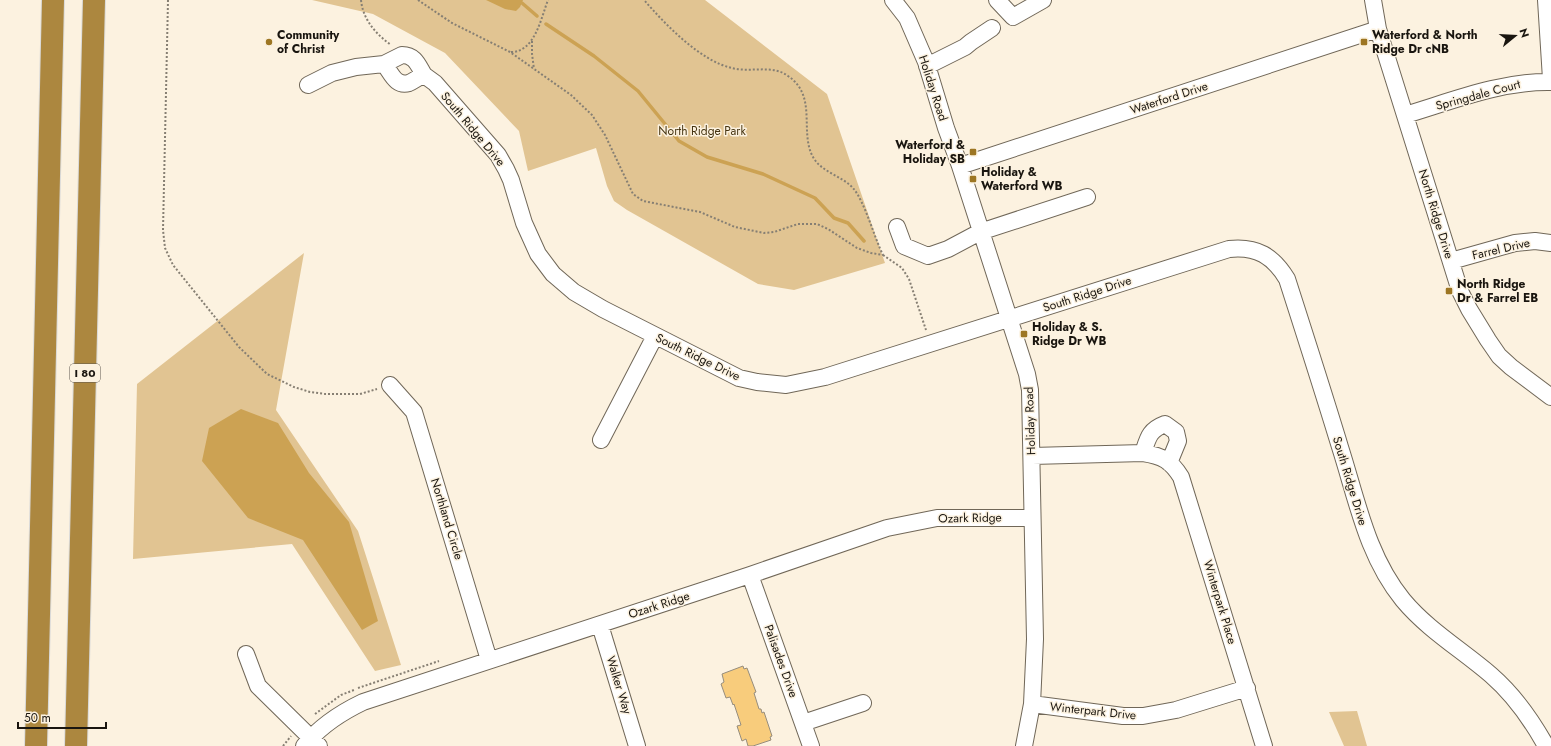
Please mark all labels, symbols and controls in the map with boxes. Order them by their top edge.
north arrow [1495,16,1535,56]
place label: Community of Christ [277,26,340,58]
place label: Waterford & North Ridge Dr cNB [1372,26,1478,58]
text: N [1516,26,1533,40]
marker: Community of Christ [264,37,274,47]
marker: Waterford & North Ridge Dr cNB [1359,37,1369,47]
street label: Holiday Road [914,53,952,123]
street label: Springdale Court [1434,75,1522,115]
street label: Waterford Drive [1128,77,1210,119]
street label: South Ridge Drive [436,88,510,170]
park label: North Ridge Park [658,122,746,140]
place label: Waterford & Holiday SB [895,136,965,168]
marker: Waterford & Holiday SB [968,147,978,157]
place label: Holiday & Waterford WB [981,163,1063,195]
street label: North Ridge Drive [1414,167,1458,261]
marker: Holiday & Waterford WB [968,174,978,184]
street label: Farrel Drive [1470,234,1532,264]
street label: South Ridge Drive [1040,271,1134,317]
place label: North Ridge Dr & Farrel EB [1457,275,1538,307]
marker: North Ridge Dr & Farrel EB [1444,286,1454,296]
place label: Holiday & S. Ridge Dr WB [1032,318,1106,350]
street label: South Ridge Drive [653,329,743,385]
marker: Holiday & S. Ridge Dr WB [1019,329,1029,339]
road number: I 80 [70,364,100,382]
street label: Holiday Road [1020,387,1040,455]
street label: South Ridge Drive [1328,434,1372,528]
street label: Northland Circle [426,476,468,562]
street label: Ozark Ridge [938,508,1002,528]
street label: Winterpark Place [1199,558,1241,646]
street label: Ozark Ridge [626,587,692,623]
street label: Palisades Drive [759,622,803,700]
street label: Walker Way [602,654,637,717]
street label: Winterpark Drive [1049,698,1137,724]
scale bar [18,704,106,730]
text: 50 m [24,709,51,727]

